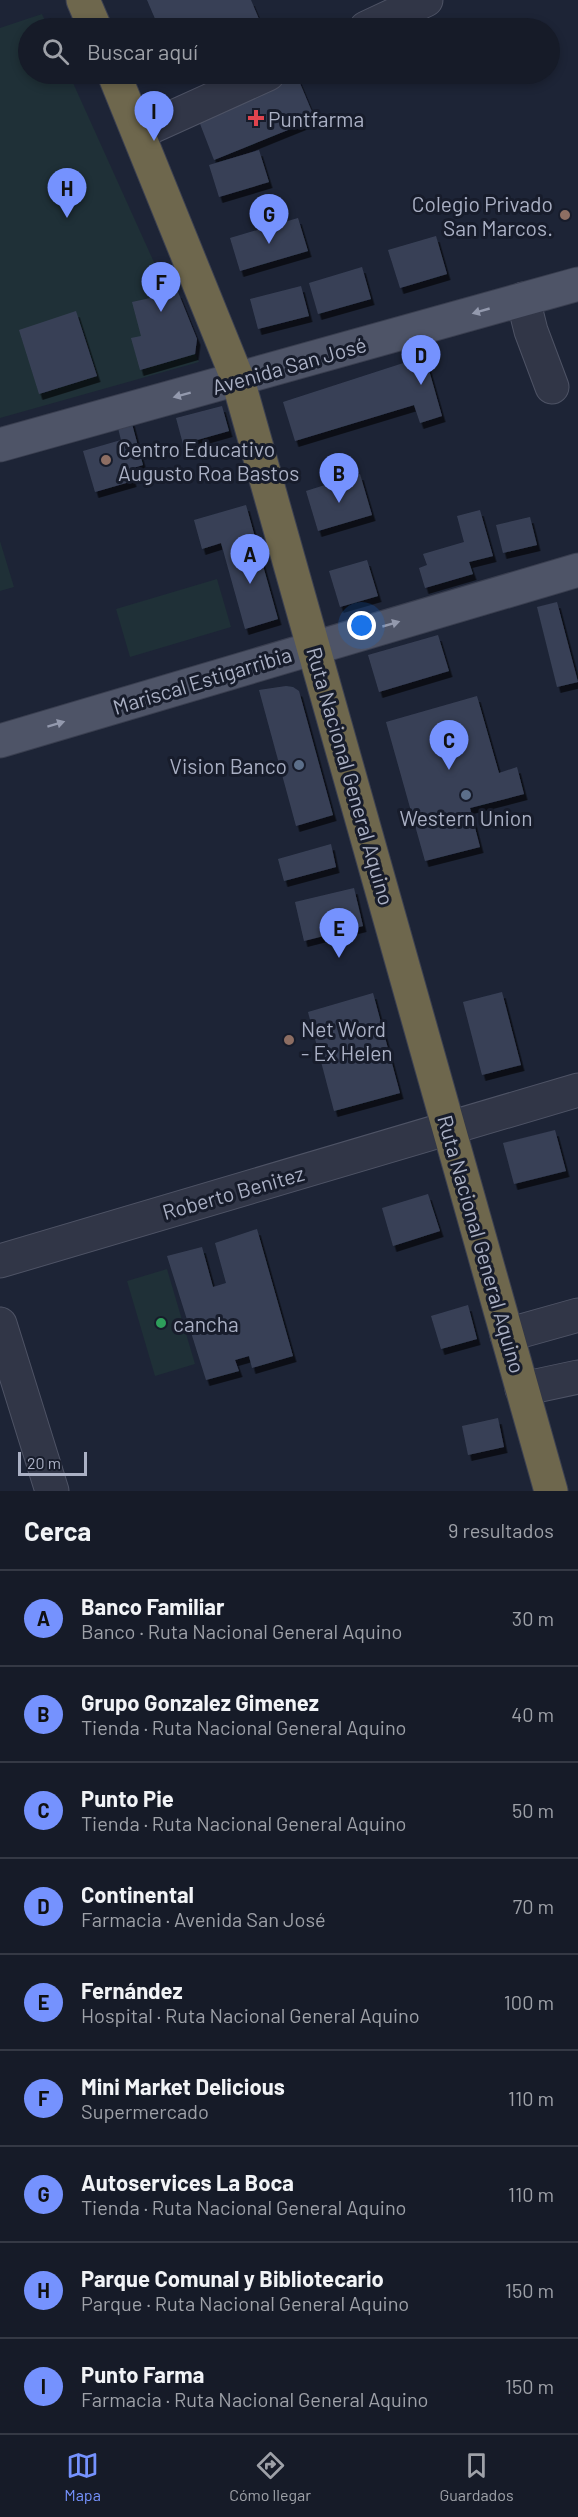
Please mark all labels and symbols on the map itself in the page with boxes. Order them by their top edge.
pin: I [134,92,174,141]
place label: Puntfarma [268,106,364,131]
marker: Puntfarma [249,111,263,125]
pin: H [48,168,86,218]
place label: Colegio Privado San Marcos. [412,191,553,240]
pin: G [250,194,288,244]
marker: Colegio Privado San Marcos. [558,208,572,222]
pin: F [142,262,180,312]
one-way arrow [472,307,490,316]
street label: Avenida San José [209,331,369,399]
pin: D [402,336,440,385]
one-way arrow [173,391,191,400]
place label: Centro Educativo Augusto Roa Bastos [118,436,299,485]
marker: Centro Educativo Augusto Roa Bastos [99,453,113,467]
pin: B [320,454,358,503]
pin: A [230,534,270,584]
your location [347,611,376,640]
one-way arrow [382,619,400,628]
street label: Mariscal Estigarribia [110,641,294,719]
street label: Ruta Nacional General Aquino [302,644,400,908]
one-way arrow [47,719,65,728]
pin: C [430,720,468,770]
place label: Vision Banco [170,753,287,778]
marker: Vision Banco [292,758,306,772]
marker: Western Union [459,788,473,802]
place label: Western Union [399,805,533,830]
pin: E [320,908,358,958]
place label: Net Word - Ex Helen [301,1016,393,1065]
marker: Net Word - Ex Helen [282,1033,296,1047]
street label: Ruta Nacional General Aquino [433,1112,531,1376]
street label: Roberto Benitez [159,1160,307,1224]
place label: cancha [173,1311,239,1336]
marker: cancha [154,1316,168,1330]
scale bar [18,1449,87,1476]

